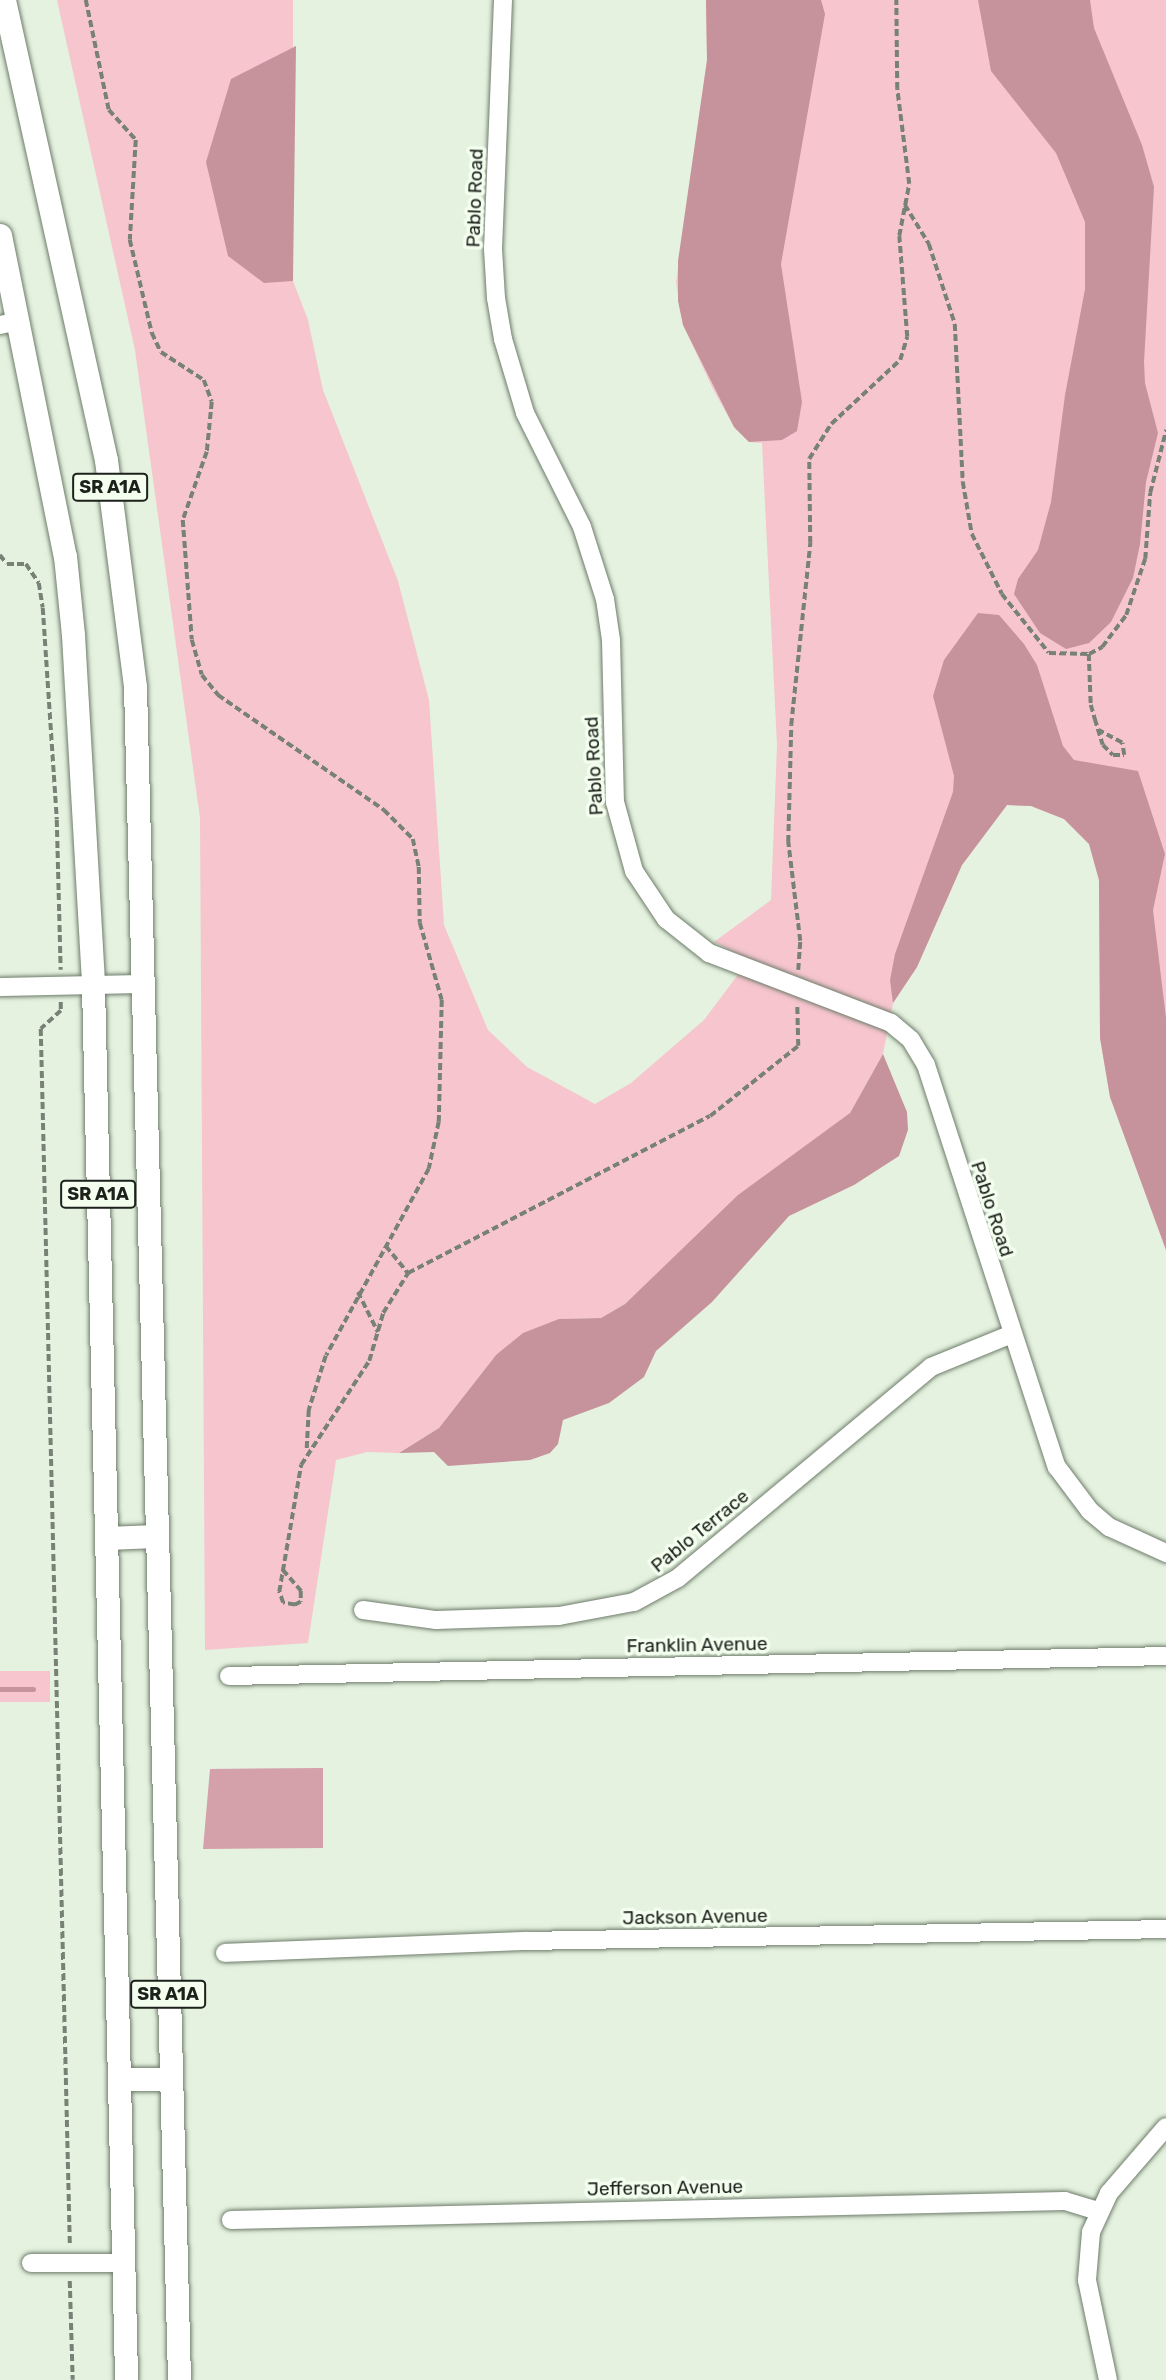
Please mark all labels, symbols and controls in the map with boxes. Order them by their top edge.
street label: Pablo Road [462,148,488,248]
road number: SR A1A [72,472,148,502]
street label: Pablo Road [580,716,608,816]
street label: Pablo Road [966,1158,1018,1260]
road number: SR A1A [60,1180,136,1209]
street label: Pablo Terrace [646,1484,754,1578]
street label: Franklin Avenue [626,1632,768,1658]
street label: Jackson Avenue [622,1904,768,1930]
road number: SR A1A [130,1980,206,2008]
street label: Jefferson Avenue [586,2175,744,2201]

